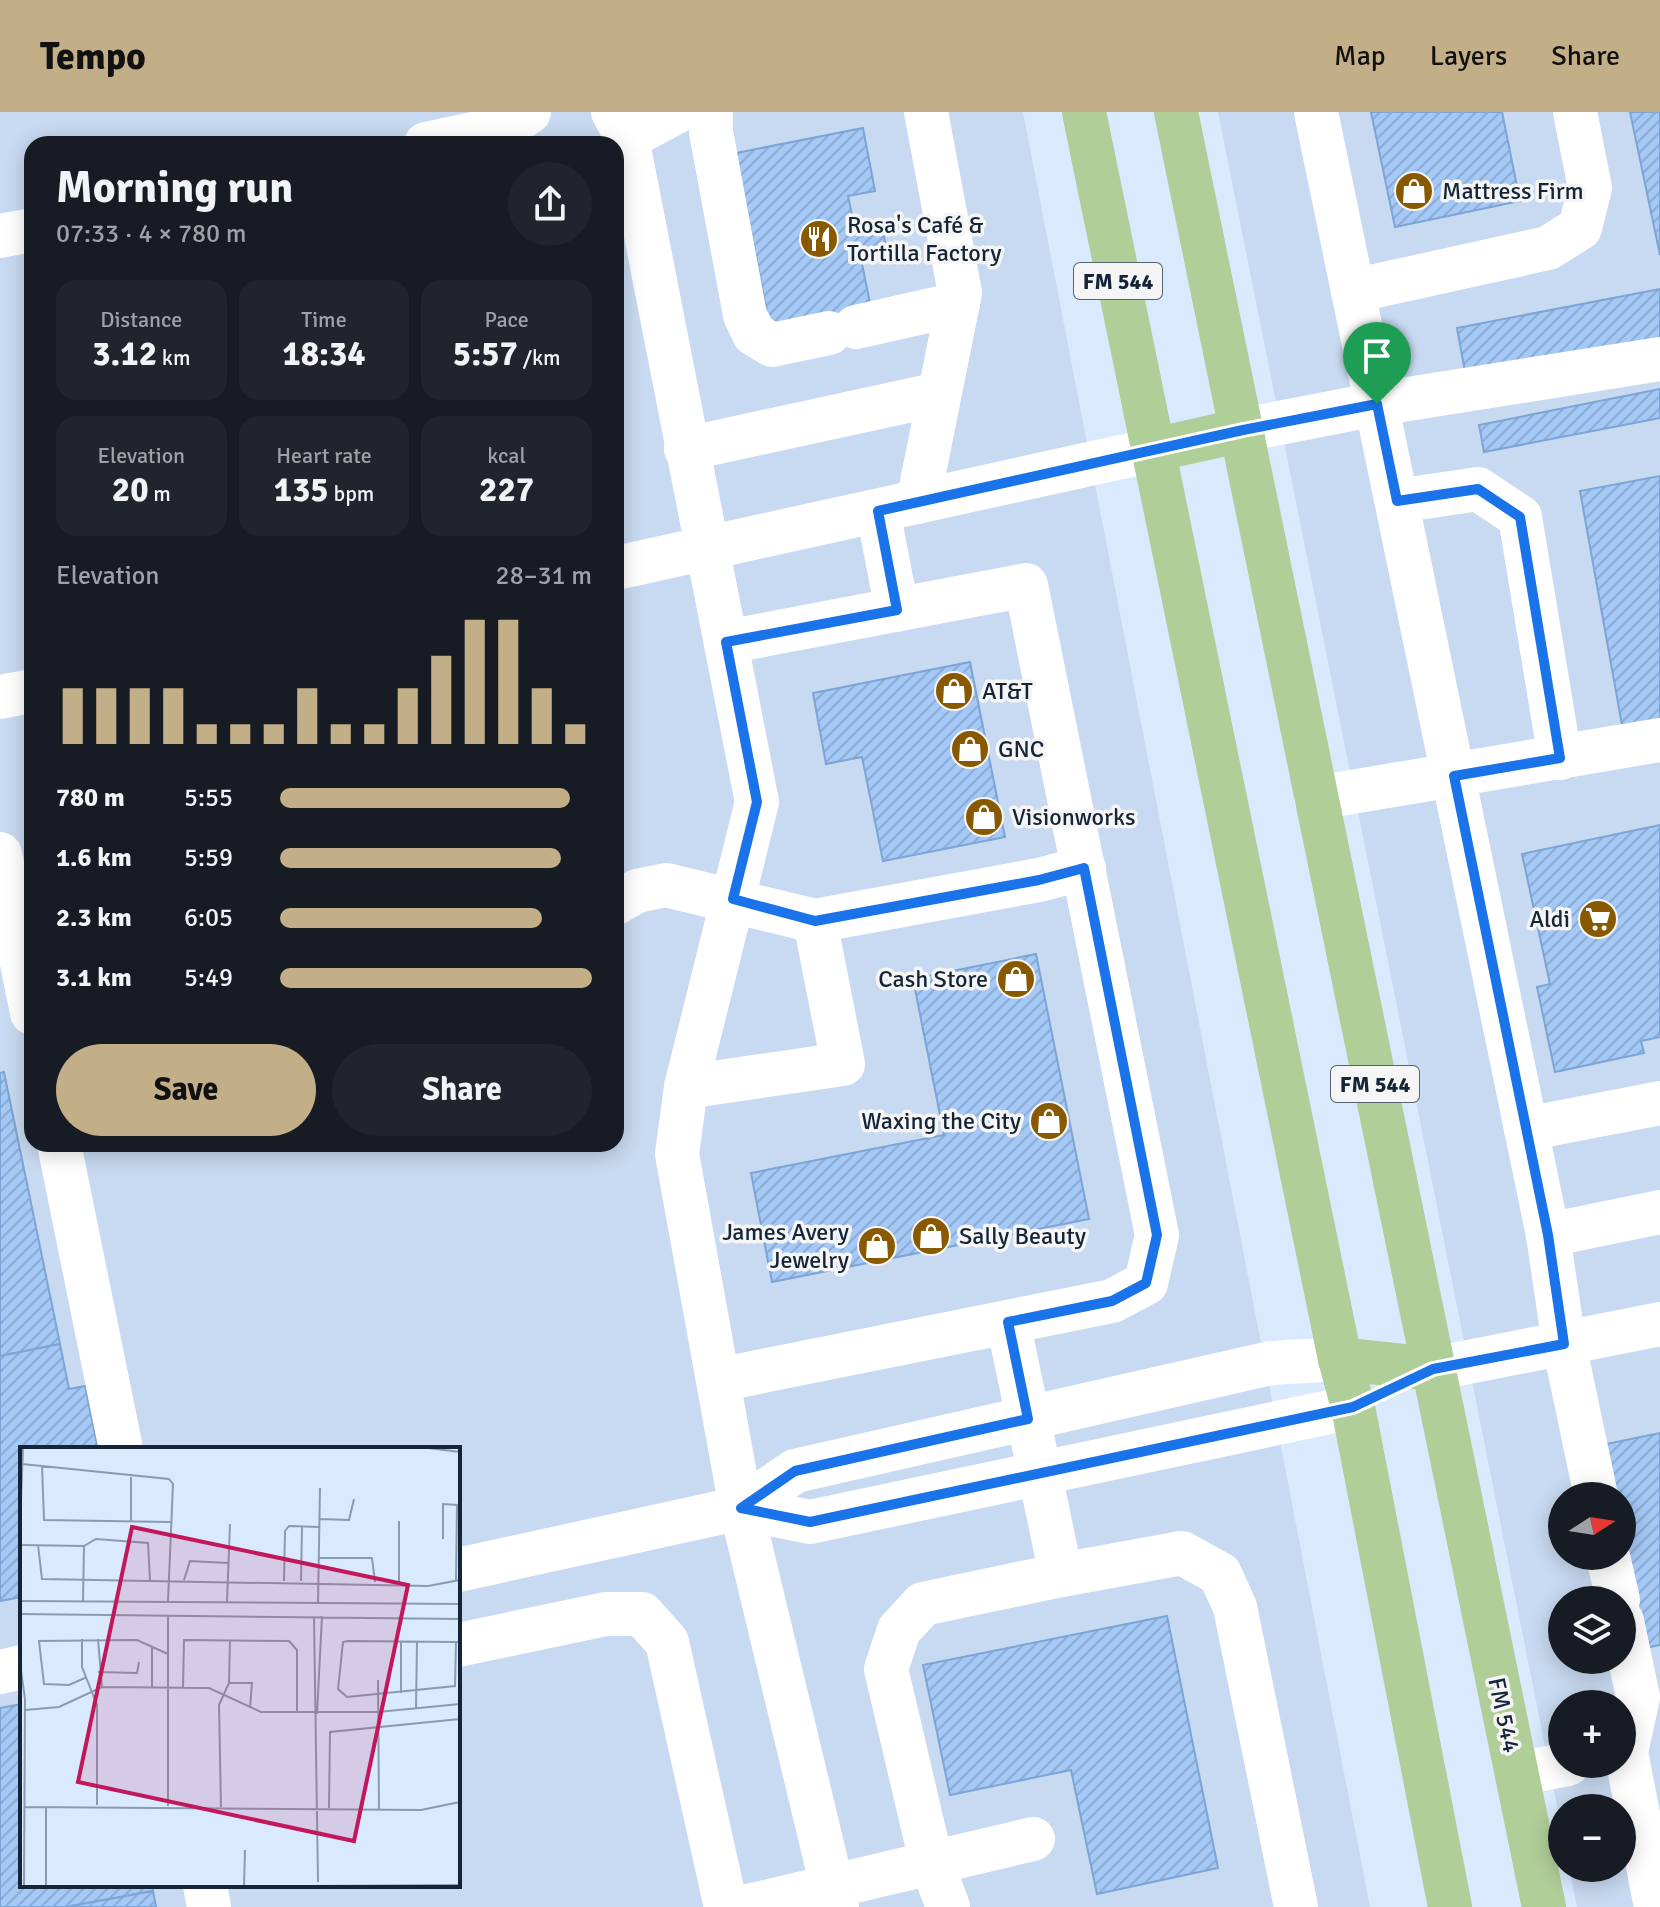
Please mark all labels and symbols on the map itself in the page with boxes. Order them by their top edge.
shop icon: Mattress Firm [1393,170,1435,212]
place label: Mattress Firm [1442,176,1584,206]
place label: Rosa's Café & Tortilla Factory [847,210,1001,268]
restaurant icon: Rosa's Café & Tortilla Factory [798,218,840,260]
road number: FM 544 [1074,263,1162,299]
pin [1343,322,1411,404]
shop icon: AT&T [933,670,975,712]
place label: AT&T [982,676,1033,706]
shop icon: GNC [949,728,991,770]
place label: GNC [998,734,1044,764]
shop icon: Visionworks [963,796,1005,838]
place label: Visionworks [1012,802,1135,832]
supermarket icon: Aldi [1577,898,1619,940]
place label: Aldi [1530,904,1570,934]
shop icon: Cash Store [995,958,1037,1000]
place label: Cash Store [878,964,988,994]
road number: FM 544 [1331,1066,1419,1102]
shop icon: Waxing the City [1028,1100,1070,1142]
place label: Waxing the City [861,1106,1021,1136]
shop icon: Sally Beauty [910,1215,952,1257]
place label: James Avery Jewelry [722,1217,849,1275]
place label: Sally Beauty [959,1221,1086,1251]
shop icon: James Avery Jewelry [856,1225,898,1267]
inset map [20,1447,460,1887]
north arrow [1548,1482,1636,1570]
street label: FM 544 [1481,1675,1527,1755]

